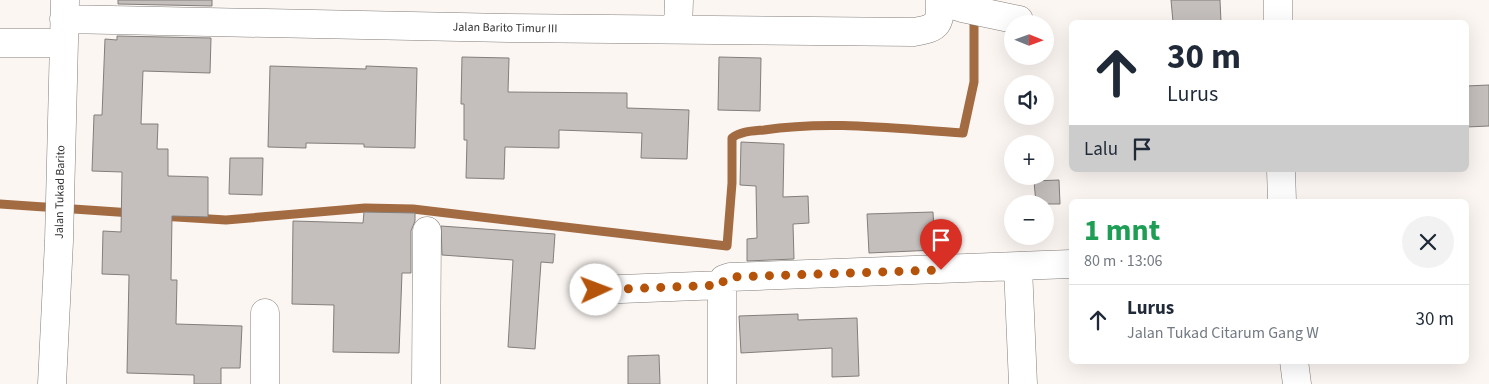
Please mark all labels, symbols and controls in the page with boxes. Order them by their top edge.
north arrow [1004,15,1054,65]
map controls [1004,15,1054,245]
street label: Jalan Barito Timur III [452,19,558,37]
text: 30 m [1167,32,1241,82]
icon: ahead [1084,40,1149,105]
button: sound [1004,75,1054,125]
text: Lurus [1167,78,1218,110]
button: + [1004,135,1054,185]
icon: arrive [1128,135,1156,163]
text: Lalu [1084,136,1118,163]
street label: Jalan Tukad Barito [51,145,69,239]
button: − [1004,195,1054,245]
text: 1 mnt [1084,209,1160,252]
button: close [1402,216,1454,268]
pin [920,219,962,270]
icon: arrive [927,226,955,254]
text: 80 m · 13:06 [1084,250,1163,272]
position arrow [569,263,621,315]
text: Lurus [1127,295,1174,322]
icon: ahead [1084,306,1112,334]
text: 30 m [1416,306,1454,333]
text: Jalan Tukad Citarum Gang W [1127,322,1319,344]

